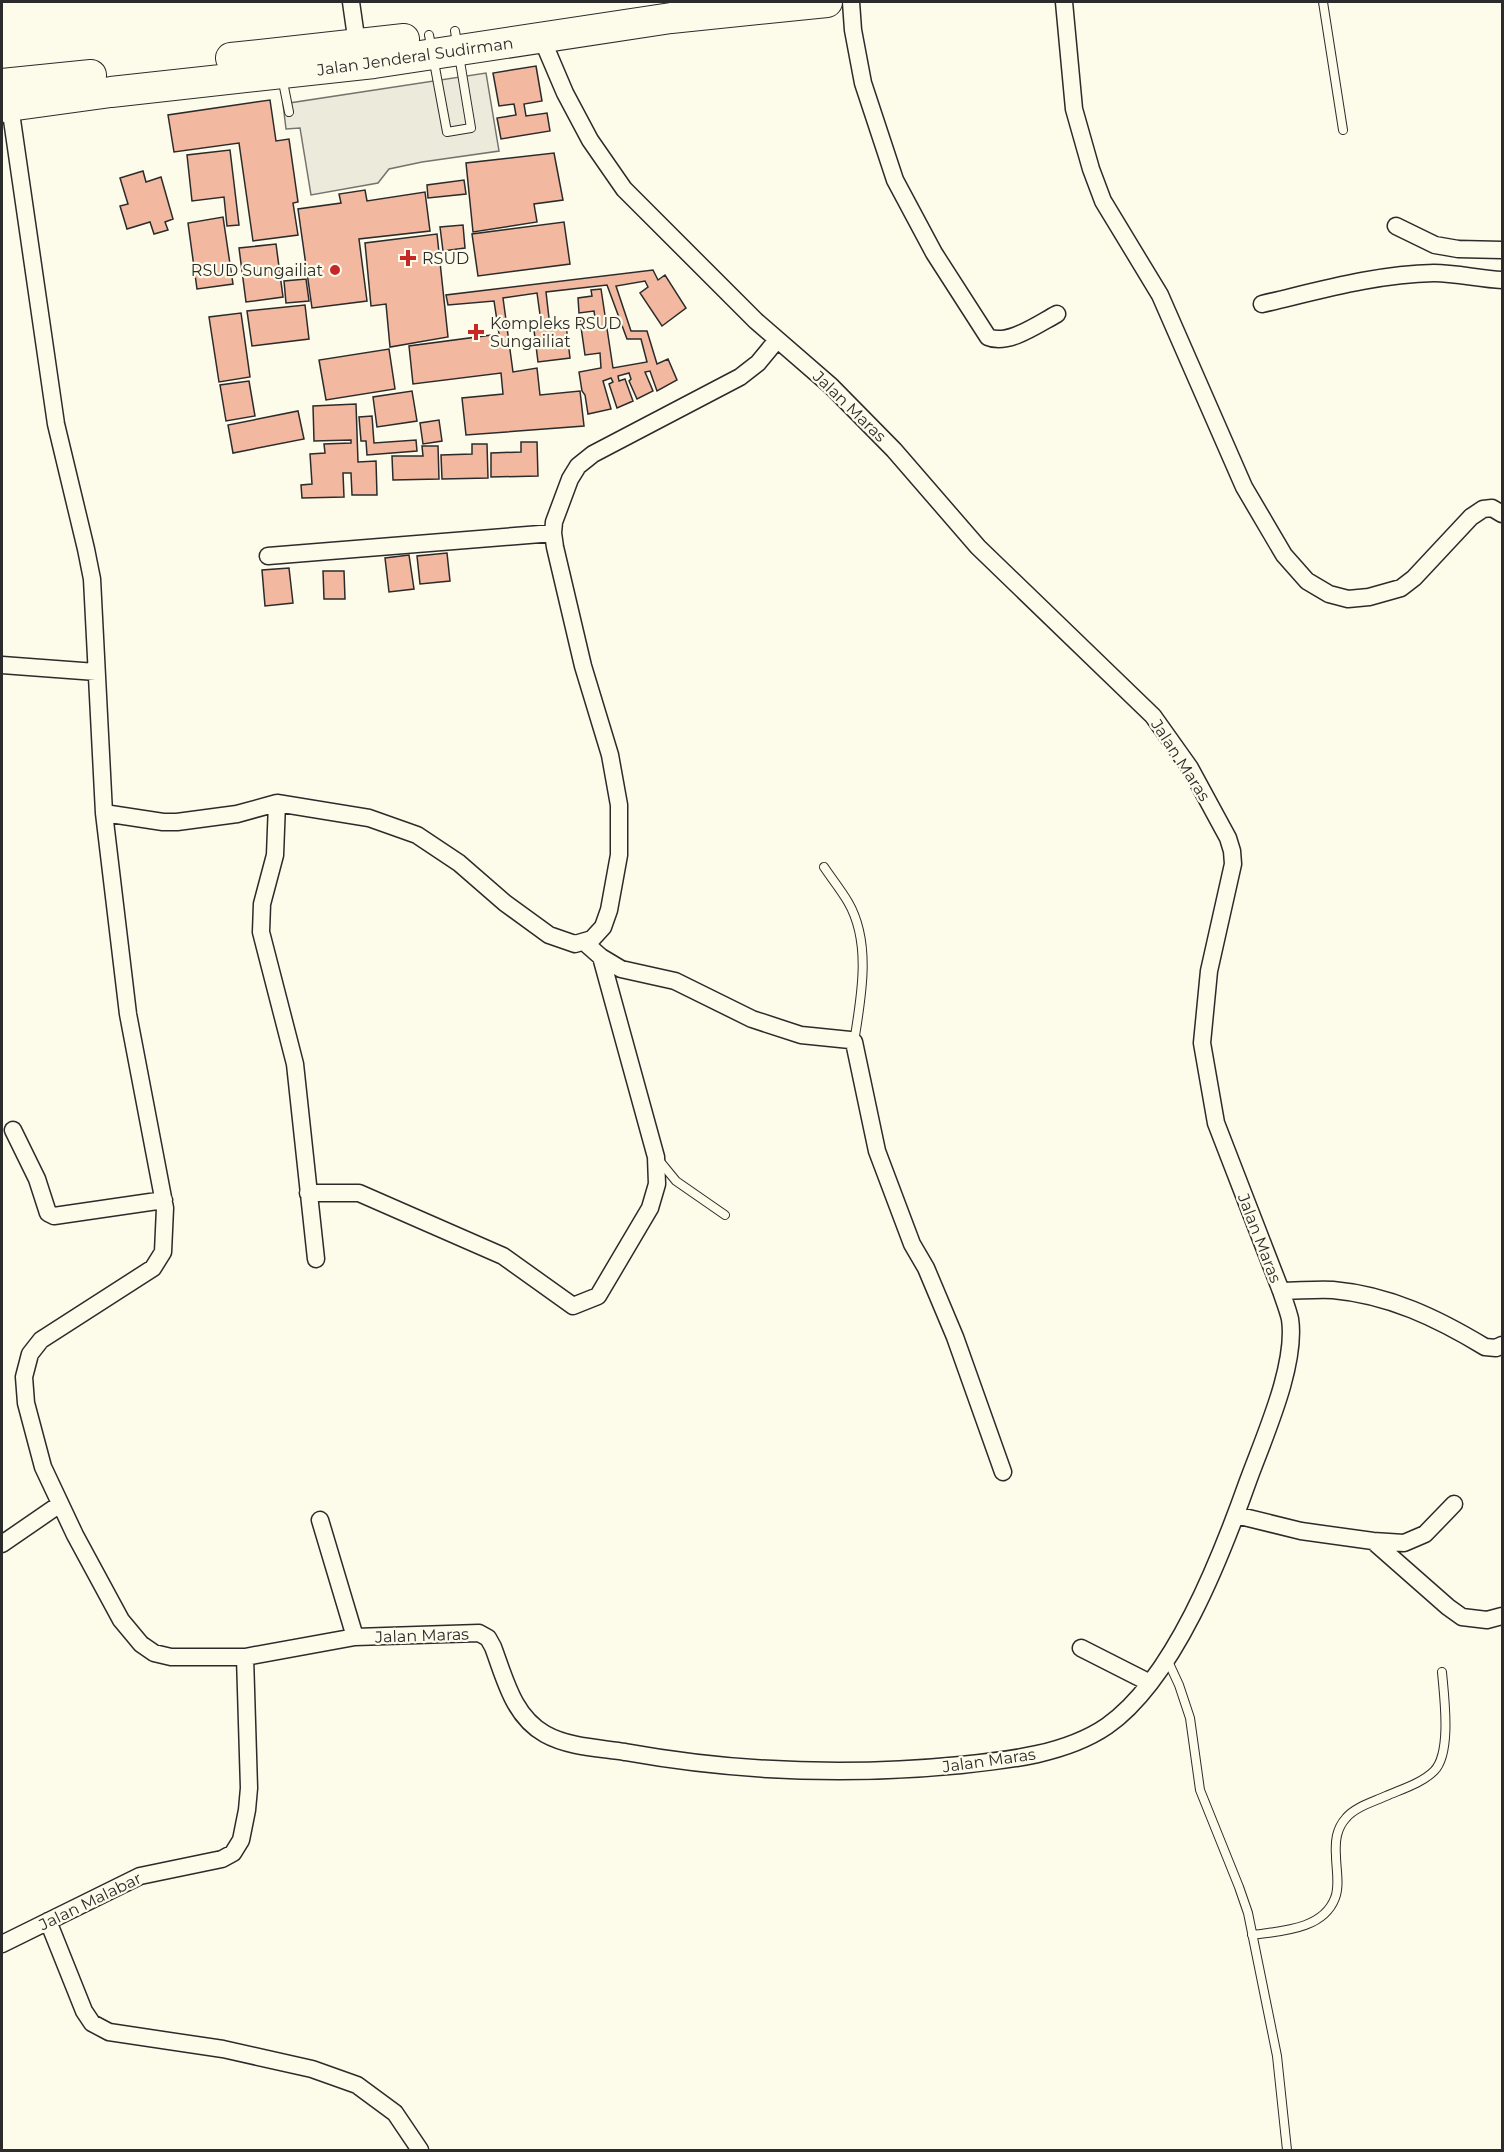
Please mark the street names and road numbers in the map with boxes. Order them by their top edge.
street label: Jalan Jenderal Sudirman [315,33,515,80]
street label: Jalan Maras [809,366,890,446]
street label: Jalan Maras [1146,715,1214,805]
street label: Jalan Maras [1233,1190,1285,1286]
street label: Jalan Maras [374,1624,469,1647]
street label: Jalan Maras [940,1745,1037,1777]
street label: Jalan Malabar [35,1869,144,1935]

